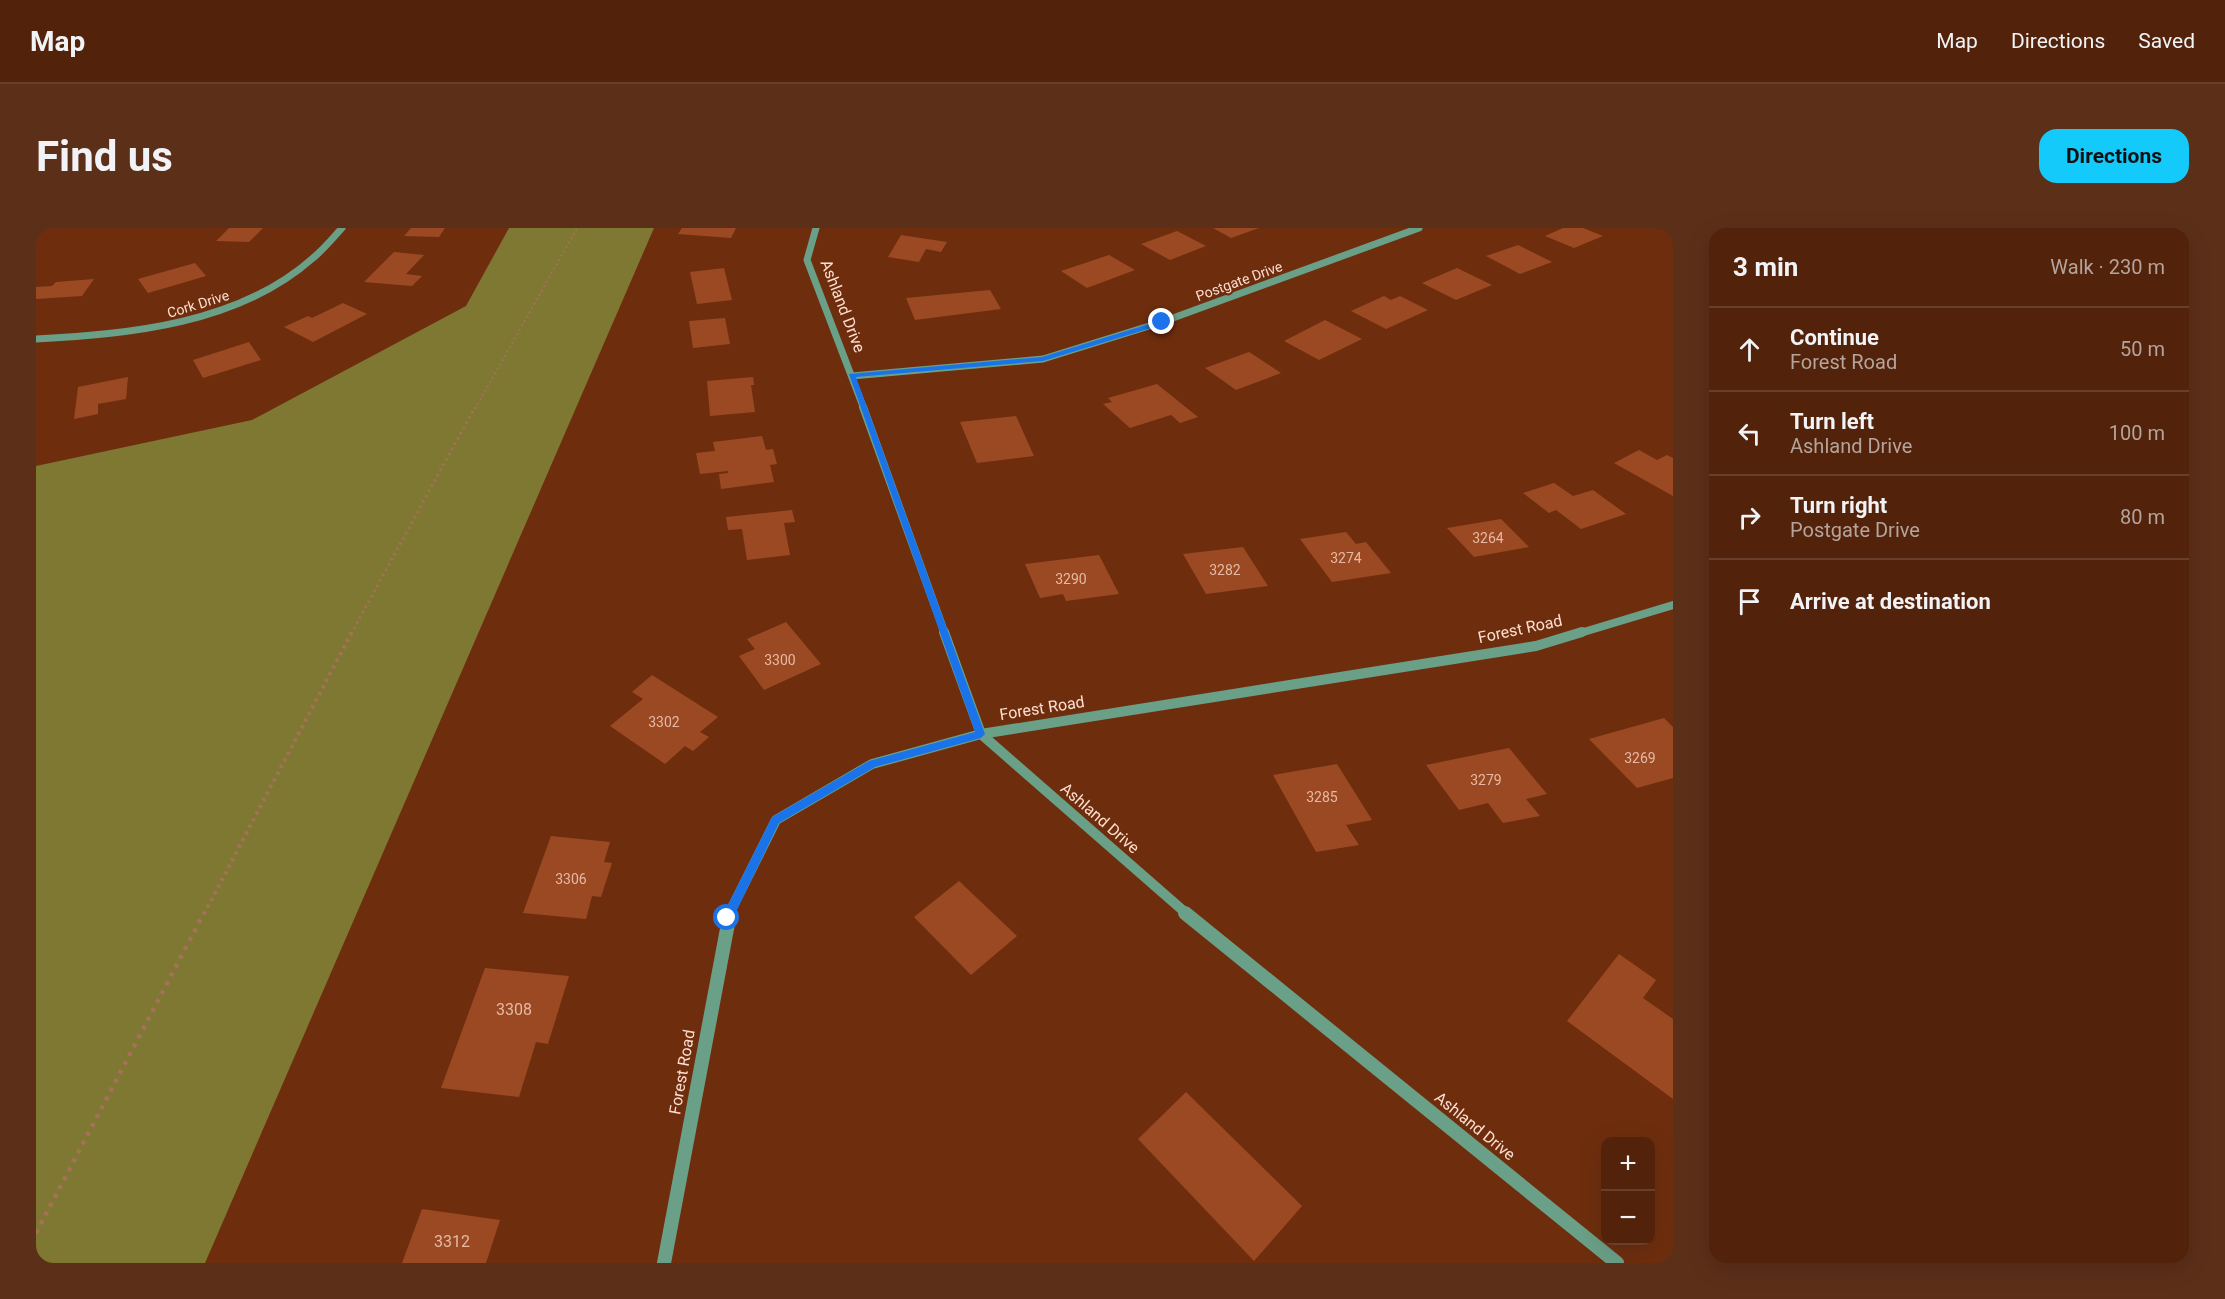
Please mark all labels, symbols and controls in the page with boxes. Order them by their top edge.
text: Map [30,25,85,58]
text: Map [1936,29,1978,53]
text: Directions [2011,29,2105,53]
text: Saved [2138,29,2195,53]
button: Directions [2039,129,2189,183]
text: Find us [36,132,173,181]
text: 3 min [1733,252,1798,282]
text: Walk · 230 m [2050,255,2165,279]
street label: Ashland Drive [817,257,869,355]
street label: Postgate Drive [1194,258,1284,304]
street label: Cork Drive [165,287,231,321]
route end [1148,308,1174,334]
text: Continue [1790,325,1879,350]
icon: ahead [1733,333,1766,366]
text: 50 m [2120,337,2165,361]
text: Forest Road [1790,350,1897,374]
text: Turn left [1790,409,1874,434]
icon: left [1733,417,1766,450]
text: 100 m [2109,421,2165,445]
text: Ashland Drive [1790,434,1912,458]
text: Turn right [1790,493,1887,518]
icon: right [1733,501,1766,534]
text: 80 m [2120,505,2165,529]
text: Postgate Drive [1790,518,1920,542]
house number: 3264 [1472,530,1504,546]
house number: 3274 [1330,550,1362,566]
house number: 3282 [1209,562,1241,578]
house number: 3290 [1055,571,1087,587]
icon: arrive [1733,585,1766,618]
text: Arrive at destination [1790,589,1991,614]
street label: Forest Road [1476,611,1564,647]
house number: 3300 [764,652,796,668]
street label: Forest Road [998,692,1086,724]
house number: 3302 [648,714,680,730]
house number: 3269 [1624,750,1656,766]
house number: 3279 [1470,772,1502,788]
street label: Ashland Drive [1057,779,1143,857]
house number: 3285 [1306,789,1338,805]
house number: 3306 [555,871,587,887]
route start [713,904,739,930]
house number: 3308 [496,1000,532,1019]
street label: Forest Road [665,1028,699,1116]
street label: Ashland Drive [1431,1088,1519,1164]
map controls [1601,1137,1655,1245]
button: + [1601,1137,1655,1191]
button: − [1601,1191,1655,1245]
house number: 3312 [434,1232,470,1251]

